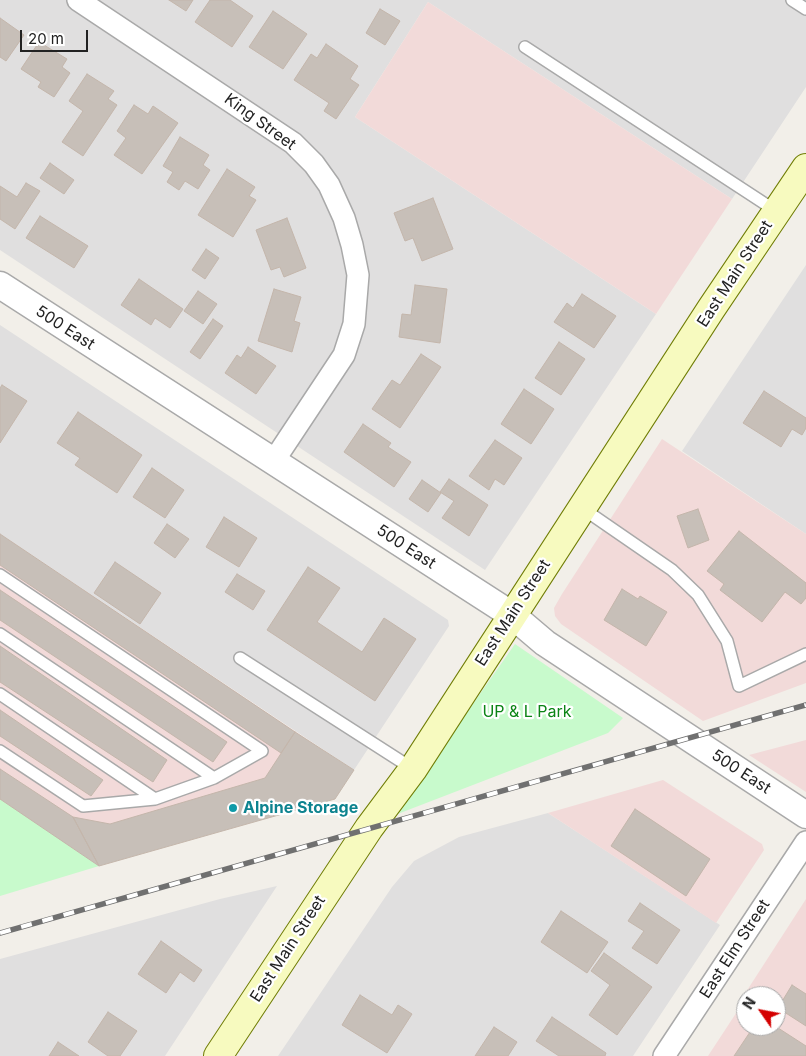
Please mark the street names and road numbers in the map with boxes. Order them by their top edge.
street label: King Street [220,90,300,154]
street label: East Main Street [693,217,777,331]
street label: 500 East [32,302,98,354]
street label: 500 East [373,521,439,573]
street label: East Main Street [471,556,555,670]
street label: 500 East [708,746,774,798]
street label: East Main Street [246,892,330,1006]
street label: East Elm Street [696,896,774,1002]

